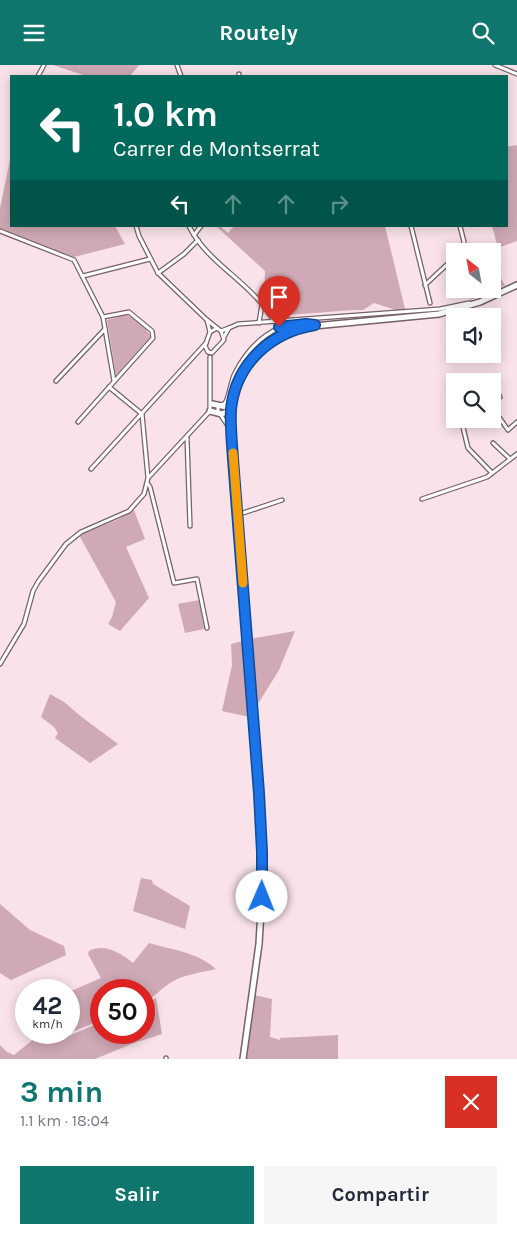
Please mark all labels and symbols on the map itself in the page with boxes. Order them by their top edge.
north arrow [446,243,501,297]
pin [258,276,300,327]
position arrow [235,870,287,922]
speed limit sign: 50 [90,979,155,1044]

